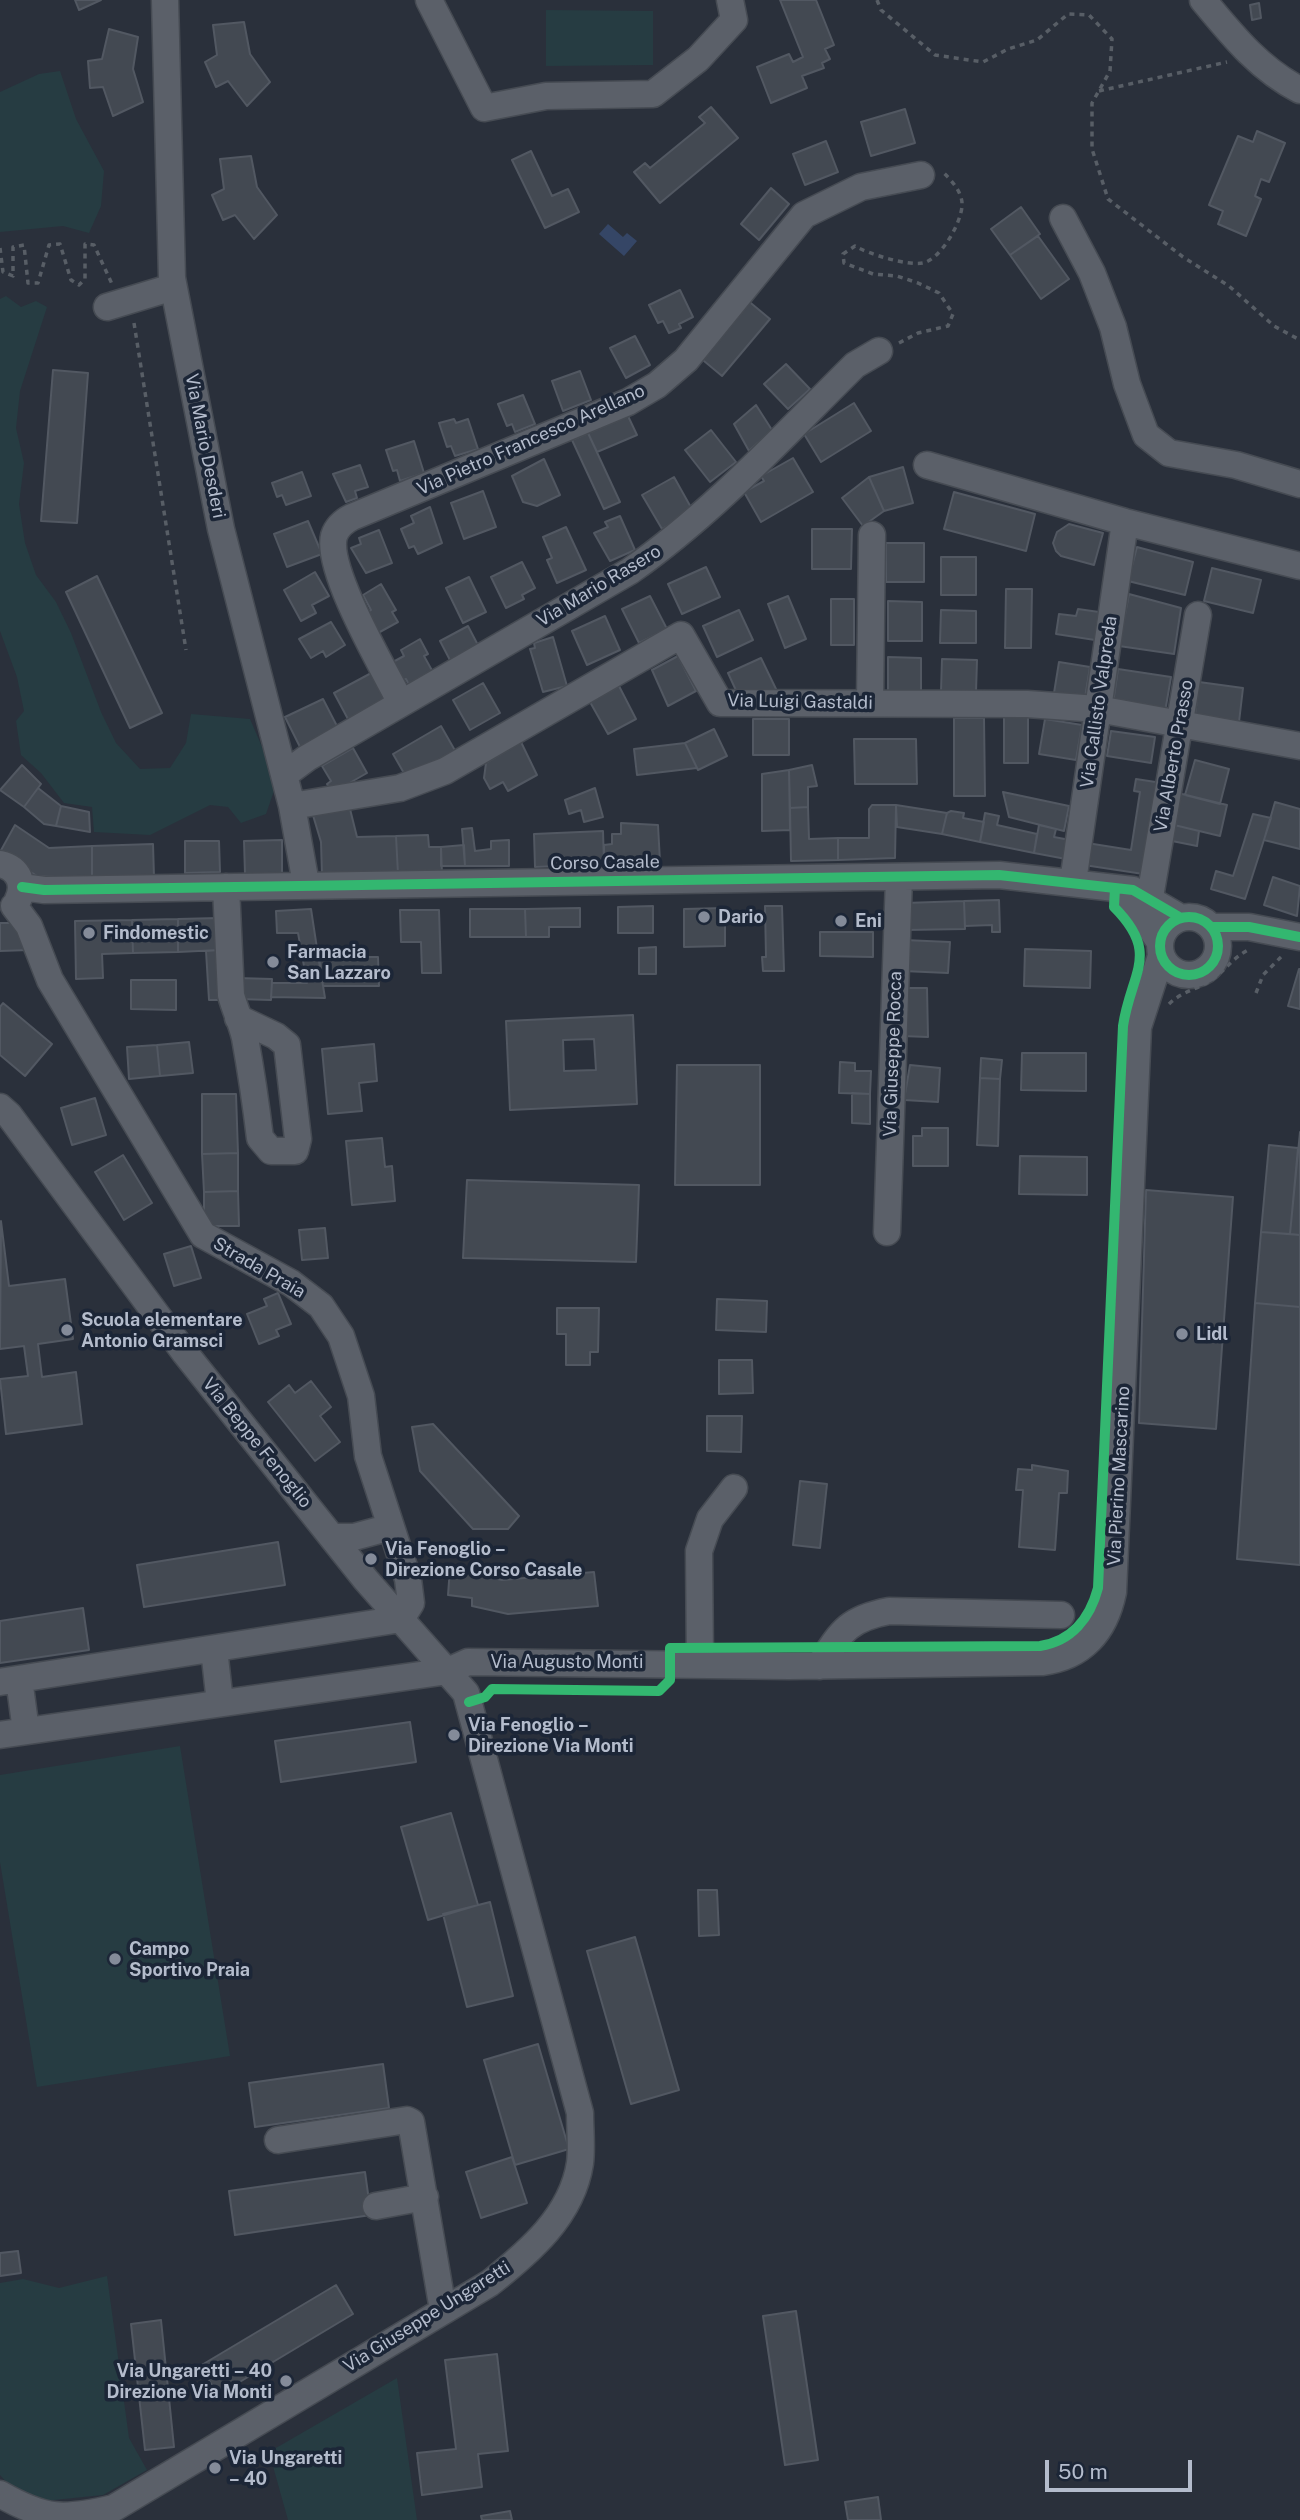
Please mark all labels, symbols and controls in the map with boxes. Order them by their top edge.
street label: Via Mario Desderi [180,372,230,520]
street label: Via Pietro Francesco Arellano [414,380,648,500]
street label: Via Mario Rasero [533,540,665,632]
street label: Via Callisto Valpreda [1076,615,1122,789]
street label: Via Alberto Prasso [1150,678,1198,834]
street label: Via Luigi Gastaldi [727,690,873,714]
street label: Corso Casale [550,851,660,875]
place label: Dario [718,906,764,928]
marker: Dario [696,909,712,925]
place label: Eni [855,910,882,932]
marker: Eni [833,913,849,929]
place label: Findomestic [103,922,209,944]
marker: Findomestic [81,925,97,941]
place label: Farmacia San Lazzaro [287,941,391,984]
marker: Farmacia San Lazzaro [265,954,281,970]
street label: Via Giuseppe Rocca [879,971,907,1137]
street label: Strada Praia [209,1233,309,1303]
place label: Scuola elementare Antonio Gramsci [81,1309,243,1352]
marker: Scuola elementare Antonio Gramsci [59,1322,75,1338]
place label: Lidl [1196,1323,1228,1345]
marker: Lidl [1174,1326,1190,1342]
street label: Via Beppe Fenoglio [198,1373,316,1513]
street label: Via Pierino Mascarino [1103,1385,1135,1567]
place label: Via Fenoglio – Direzione Corso Casale [385,1538,582,1580]
marker: Via Fenoglio – Direzione Corso Casale [363,1551,379,1567]
street label: Via Augusto Monti [491,1651,643,1673]
place label: Via Fenoglio – Direzione Via Monti [468,1714,634,1756]
marker: Via Fenoglio – Direzione Via Monti [446,1727,462,1743]
place label: Campo Sportivo Praia [129,1938,250,1980]
marker: Campo Sportivo Praia [107,1951,123,1967]
street label: Via Giuseppe Ungaretti [340,2257,514,2377]
place label: Via Ungaretti – 40 Direzione Via Monti [106,2360,272,2402]
marker: Via Ungaretti – 40 Direzione Via Monti [278,2373,294,2389]
scale bar [1048,2446,1195,2490]
place label: Via Ungaretti – 40 [229,2447,342,2490]
text: 50 m [1058,2459,1108,2484]
marker: Via Ungaretti – 40 [207,2460,223,2476]

